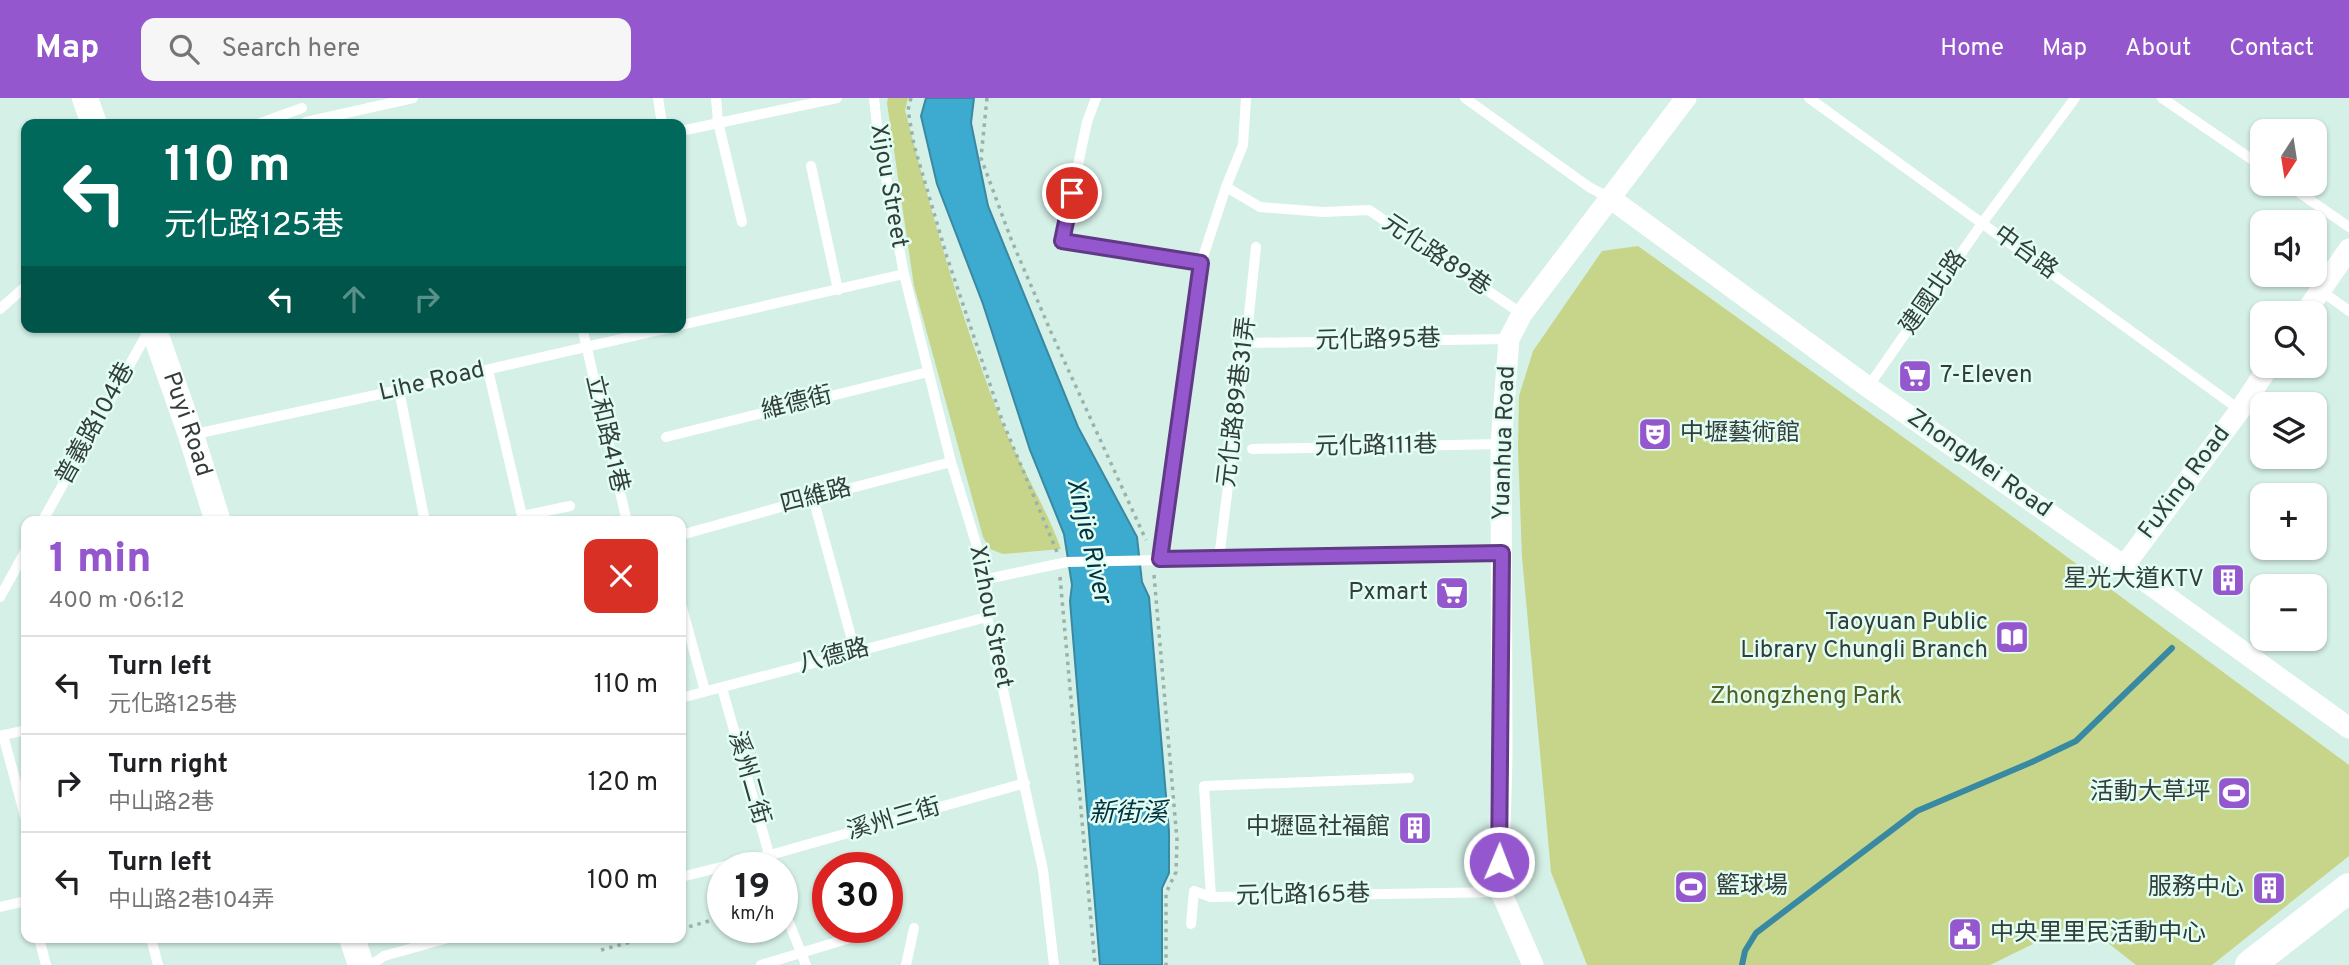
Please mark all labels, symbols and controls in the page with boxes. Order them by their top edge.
search box [141,18,631,81]
text: Map [35,28,99,70]
icon: search [165,30,203,68]
text: Search here [221,33,360,66]
text: Home [1940,34,2004,64]
text: Map [2042,34,2087,64]
text: About [2125,34,2191,64]
text: Contact [2229,34,2314,64]
north arrow [2250,119,2328,196]
map controls [2250,119,2327,651]
street label: Xijou Street [862,122,914,250]
text: 110 m [164,137,291,199]
icon: left [49,147,140,238]
pin [1042,163,1102,223]
icon: arrive [1053,174,1091,212]
text: 元化路125巷 [164,207,343,247]
street label: 元化路89巷 [1376,209,1496,303]
button: sound [2250,210,2327,287]
street label: 中台路 [1987,220,2063,286]
street label: 建國北路 [1894,245,1974,341]
icon: left [262,280,300,318]
icon: ahead [335,280,373,318]
icon: right [408,280,446,318]
button: search [2250,301,2327,378]
street label: 元化路89巷31弄 [1213,315,1263,489]
street label: 元化路95巷 [1315,325,1441,357]
street label: Lihe Road [376,355,488,409]
supermarket icon: 7-Eleven [1896,357,1934,395]
street label: 普義路104巷 [50,358,142,490]
place label: 7-Eleven [1940,361,2033,391]
street label: Yuanhua Road [1487,365,1523,521]
street label: Puyi Road [155,368,218,480]
street label: 立和路41巷 [578,372,634,496]
street label: 維德街 [758,381,836,427]
button: layers [2250,392,2327,469]
street label: ZhongMei Road [1901,403,2057,525]
theatre icon: 中壢藝術館 [1636,415,1674,453]
place label: 中壢藝術館 [1680,419,1800,449]
street label: FuXing Road [2133,420,2237,546]
street label: 元化路111巷 [1314,431,1438,463]
street label: 四維路 [777,473,855,521]
water label: Xinjie River [1058,475,1119,609]
button: + [2250,483,2327,560]
text: 1 min [49,534,152,587]
button: close [584,539,658,613]
street label: Xizhou Street [961,543,1019,691]
building icon: 星光大道KTV [2209,561,2247,599]
place label: 星光大道KTV [2063,565,2204,595]
supermarket icon: Pxmart [1433,574,1471,612]
button: − [2250,574,2327,651]
place label: Pxmart [1348,578,1428,608]
text: 400 m · 06:12 [49,587,185,616]
place label: Taoyuan Public Library Chungli Branch [1740,608,1988,666]
library icon: Taoyuan Public Library Chungli Branch [1993,618,2031,656]
street label: 八德路 [795,633,873,681]
text: Turn left [108,651,212,684]
icon: left [49,666,87,704]
text: 110 m [594,669,658,702]
park label: Zhongzheng Park [1710,682,1902,712]
text: 元化路125巷 [108,691,237,720]
street label: 溪州二街 [720,728,776,828]
text: Turn right [108,749,228,782]
icon: right [49,764,87,802]
text: 120 m [588,767,658,800]
sports icon: 活動大草坪 [2215,774,2253,812]
place label: 活動大草坪 [2090,778,2210,808]
text: 中山路2巷 [108,789,214,818]
street label: 溪州三街 [844,792,944,848]
water label: 新街溪 [1089,798,1171,831]
building icon: 中壢區社福館 [1396,809,1434,847]
place label: 中壢區社福館 [1246,813,1390,843]
position arrow [1462,825,1536,899]
text: Turn left [108,847,212,880]
speed limit sign: 30 [812,852,903,943]
icon: left [49,862,87,900]
text: 100 m [587,865,658,898]
text: 19 [735,866,770,910]
sports icon: 籃球場 [1672,868,1710,906]
building icon: 服務中心 [2250,869,2288,907]
place label: 籃球場 [1716,872,1788,902]
place label: 服務中心 [2148,873,2244,903]
street label: 元化路165巷 [1236,880,1370,912]
text: 中山路2巷104弄 [108,887,275,916]
text: km/h [731,903,774,926]
public building icon: 中央里里民活動中心 [1946,915,1984,953]
place label: 中央里里民活動中心 [1990,919,2206,949]

